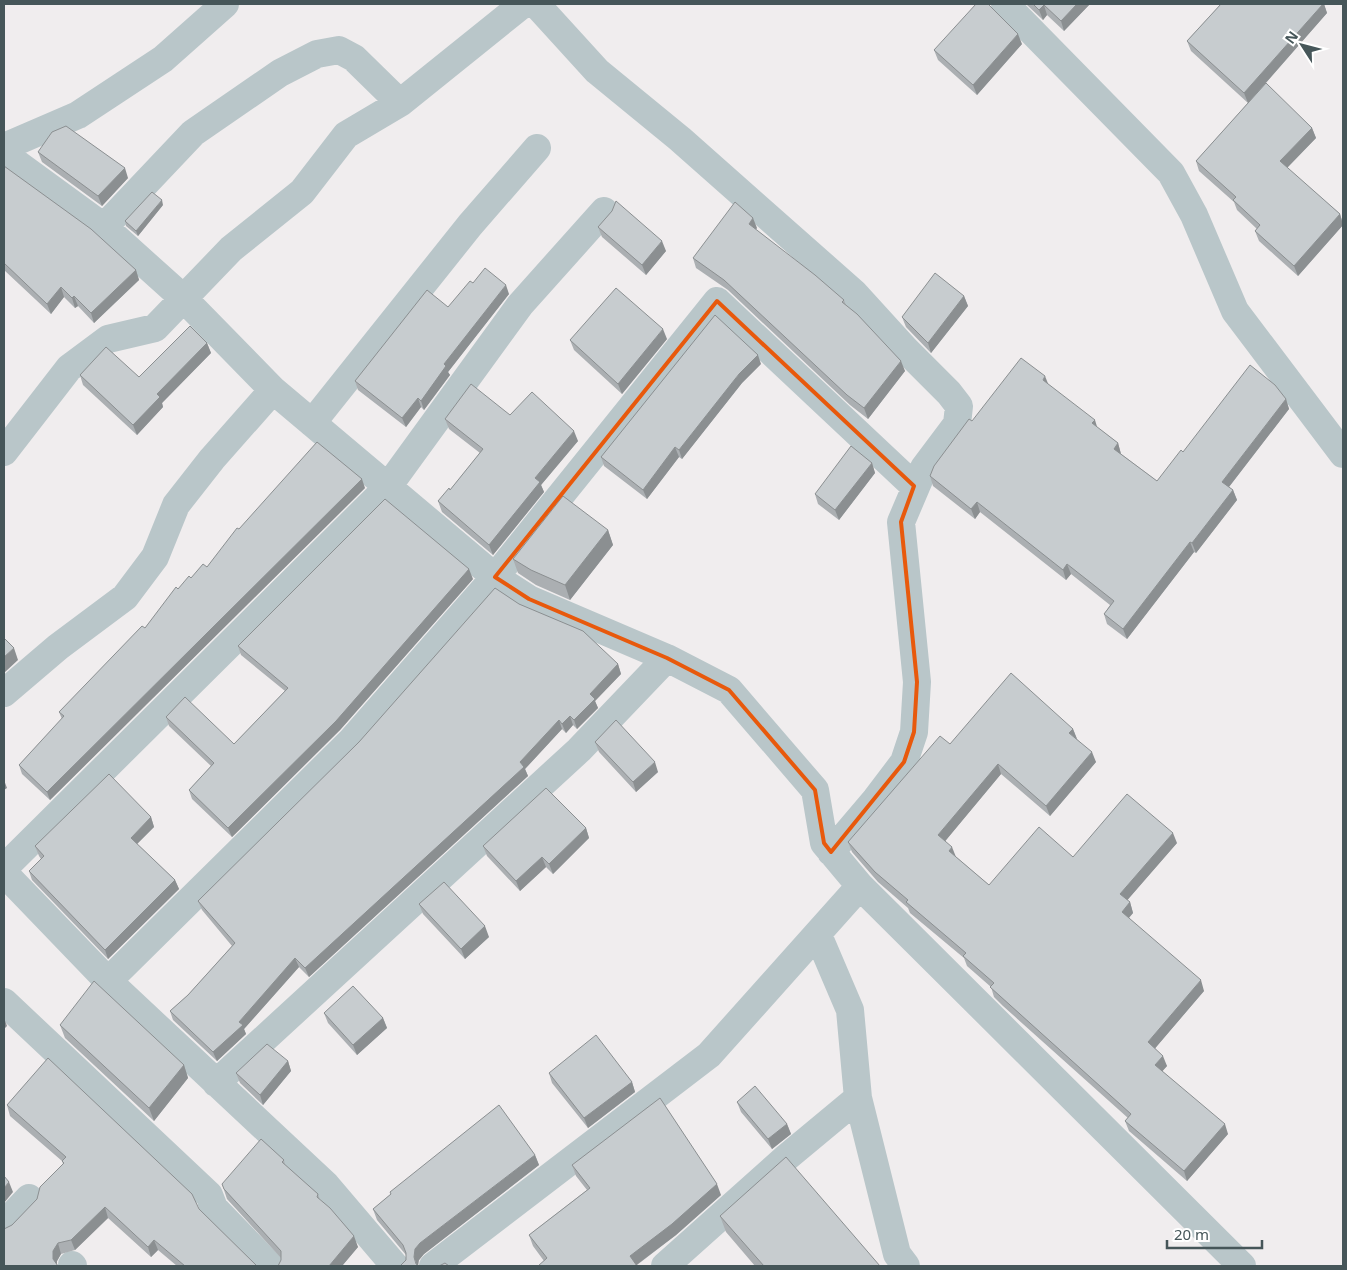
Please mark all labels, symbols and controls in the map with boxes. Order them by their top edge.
north arrow [1277,20,1327,70]
text: N [1280,27,1302,47]
scale bar [1167,1218,1262,1250]
text: 20 m [1174,1224,1209,1244]

